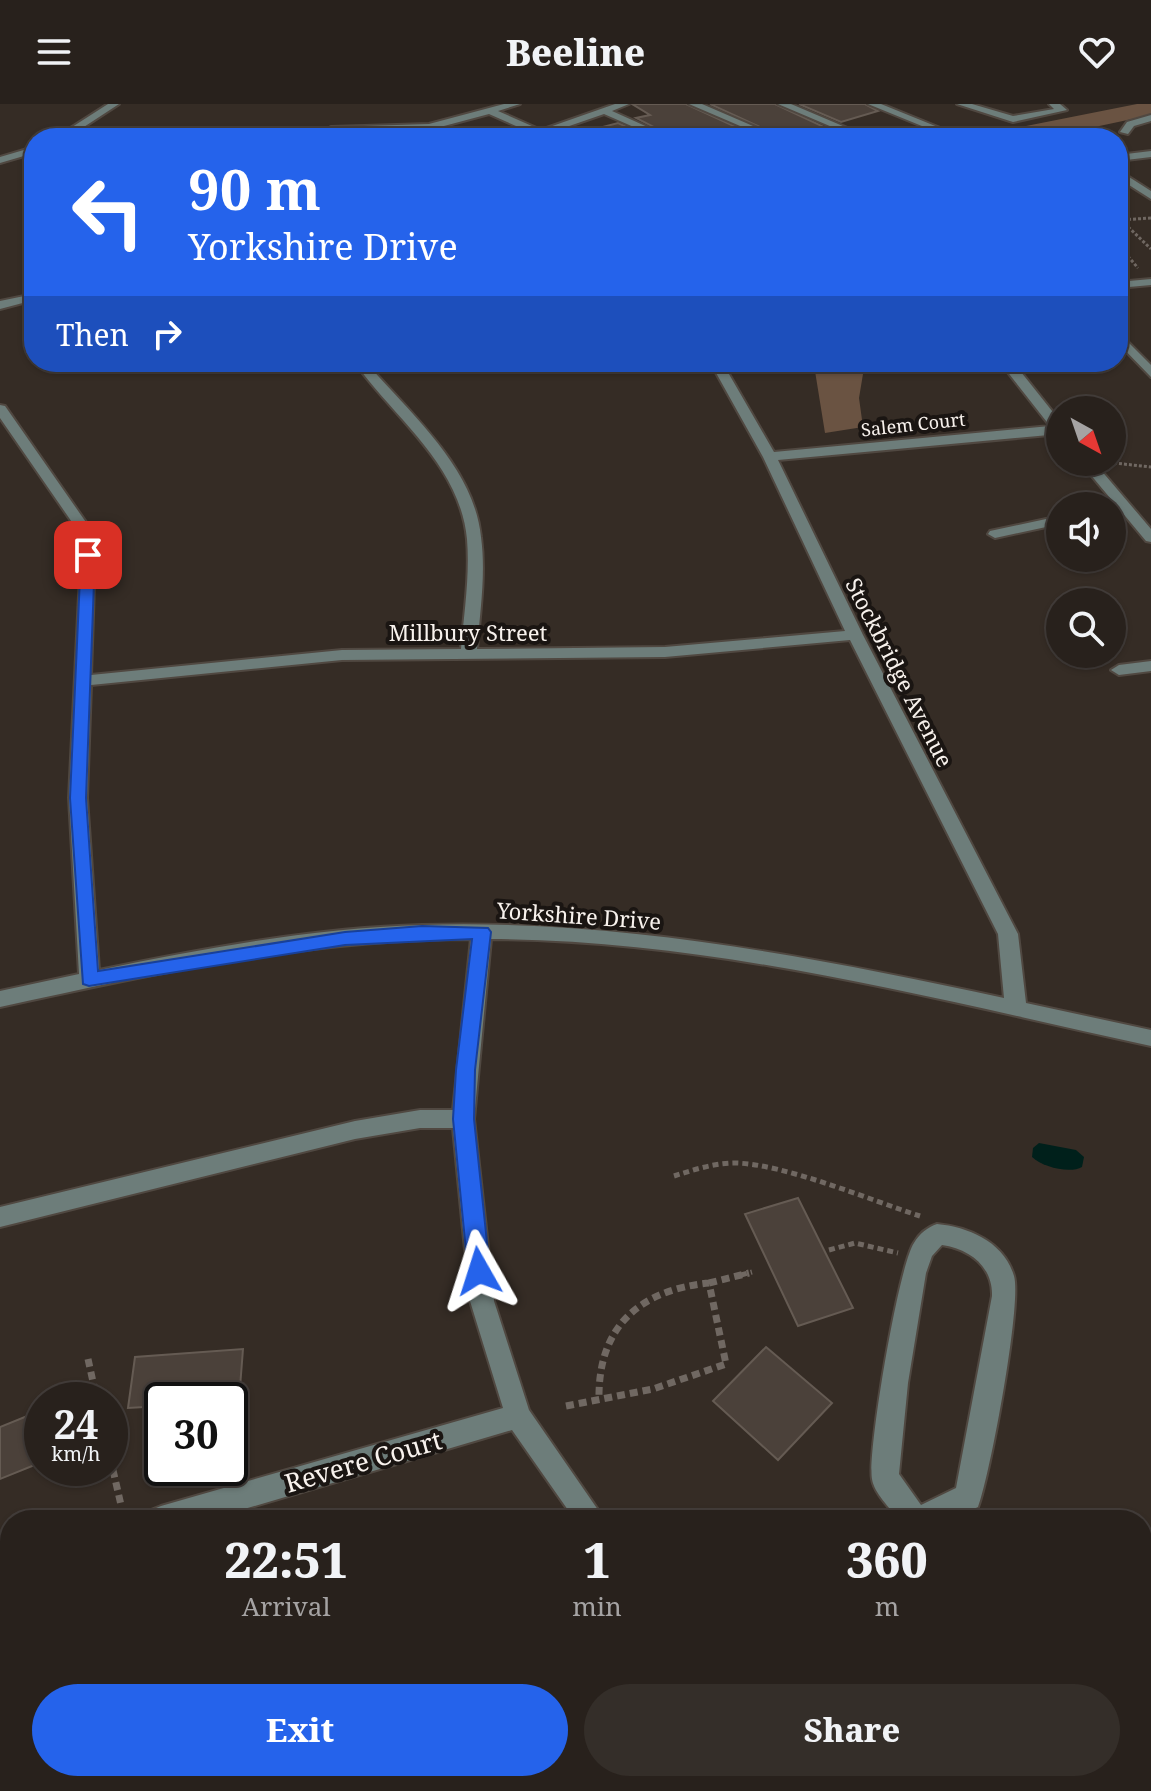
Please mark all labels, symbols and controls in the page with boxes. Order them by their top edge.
text: Beeline [506,28,645,77]
icon: menu [32,30,76,74]
icon: heart [1075,30,1119,74]
text: 90 m [188,150,321,226]
icon: left [56,160,160,264]
text: Yorkshire Drive [188,222,458,271]
icon: right [145,312,189,356]
text: Then [56,314,129,355]
north arrow [1046,396,1126,476]
map controls [1046,396,1126,668]
street label: Salem Court [860,407,966,441]
button: sound [1046,492,1126,572]
pin [54,521,122,589]
icon: arrive [66,533,110,577]
street label: Stockbridge Avenue [839,572,961,772]
button: search [1046,588,1126,668]
street label: Millbury Street [389,617,548,647]
street label: Yorkshire Drive [495,894,662,936]
position arrow [437,1229,521,1313]
speed limit sign: 30 [144,1382,248,1486]
text: 24 [53,1396,99,1451]
street label: Revere Court [280,1421,446,1501]
text: km/h [51,1440,101,1467]
text: 22:51 [224,1527,348,1592]
text: 1 [583,1527,611,1592]
text: 360 [846,1527,928,1592]
text: Arrival [242,1588,331,1624]
text: min [572,1588,622,1624]
text: m [875,1588,899,1624]
button: Exit [32,1684,568,1776]
button: Share [584,1684,1120,1776]

